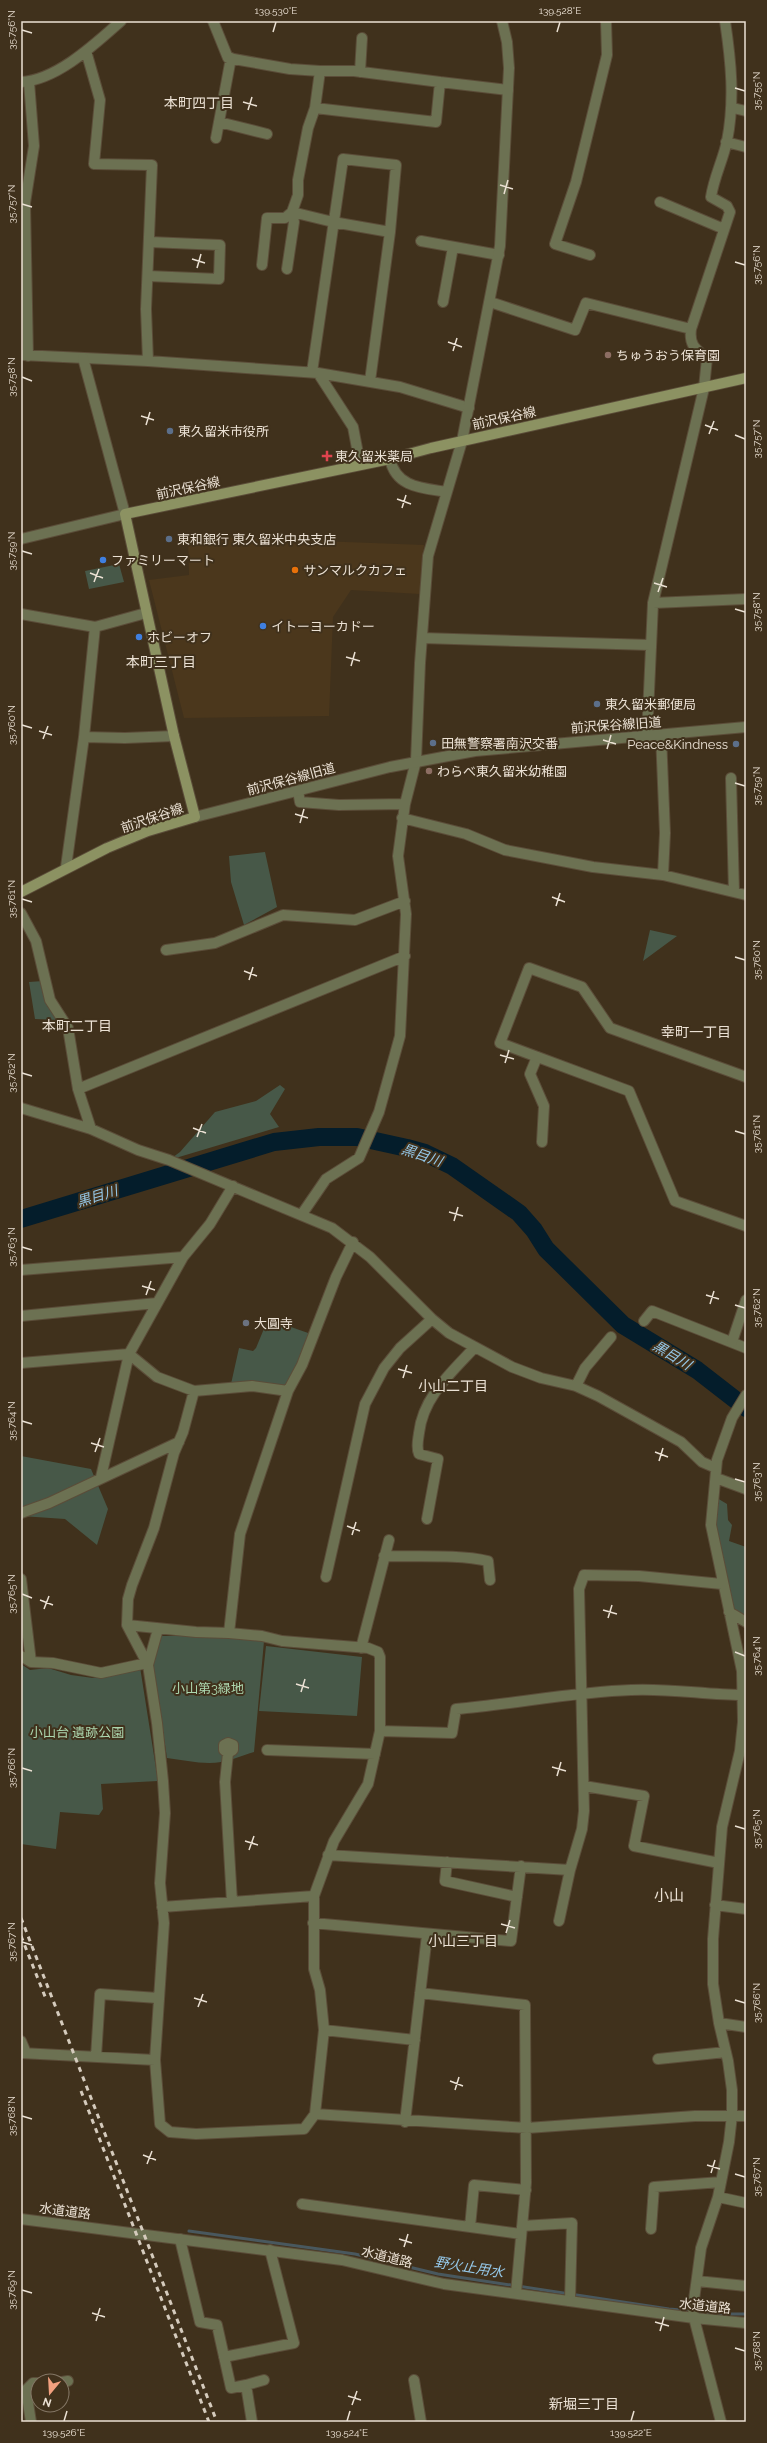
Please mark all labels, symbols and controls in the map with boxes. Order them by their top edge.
text: 139.530°E [255,5,297,16]
text: 139.528°E [539,5,581,16]
text: 35.756°N [6,10,17,50]
text: 35.755°N [751,72,762,110]
district label: 本町四丁目 [164,95,234,111]
text: 35.757°N [6,185,17,223]
text: 35.756°N [751,245,762,285]
place label: ちゅうおう保育園 [616,348,720,363]
marker: ちゅうおう保育園 [603,350,613,360]
text: 35.758°N [6,357,17,397]
street label: 前沢保谷線 [471,404,537,432]
text: 35.757°N [751,420,762,458]
place label: 東久留米市役所 [178,424,269,439]
marker: 東久留米市役所 [165,426,175,436]
place label: 東久留米薬局 [335,449,413,464]
marker: 東久留米薬局 [322,451,332,461]
street label: 前沢保谷線 [155,474,221,502]
text: 35.759°N [6,532,17,570]
place label: 東和銀行 東久留米中央支店 [177,532,336,547]
marker: 東和銀行 東久留米中央支店 [164,534,174,544]
place label: ファミリーマート [111,553,215,568]
marker: ファミリーマート [98,555,108,565]
place label: サンマルクカフェ [303,563,407,578]
marker: サンマルクカフェ [290,565,300,575]
text: 35.758°N [751,592,762,632]
place label: イトーヨーカドー [271,619,375,634]
marker: イトーヨーカドー [258,621,268,631]
place label: ホビーオフ [147,630,212,645]
marker: ホビーオフ [134,632,144,642]
district label: 本町三丁目 [126,654,196,670]
place label: 東久留米郵便局 [605,697,696,712]
marker: 東久留米郵便局 [592,699,602,709]
text: 35.760°N [6,705,17,745]
street label: 前沢保谷線旧道 [570,714,662,736]
place label: 田無警察署南沢交番 [441,736,558,751]
place label: Peace&Kindness [627,737,728,752]
marker: 田無警察署南沢交番 [428,738,438,748]
marker: Peace&Kindness [731,739,741,749]
street label: 前沢保谷線旧道 [245,760,337,798]
place label: わらべ東久留米幼稚園 [437,764,567,779]
marker: わらべ東久留米幼稚園 [424,766,434,776]
text: 35.759°N [751,767,762,805]
street label: 前沢保谷線 [119,800,185,836]
text: 35.761°N [6,880,17,918]
text: 35.760°N [751,940,762,980]
district label: 本町二丁目 [42,1018,112,1034]
district label: 幸町一丁目 [661,1024,731,1040]
text: 35.762°N [6,1053,17,1093]
text: 35.761°N [751,1115,762,1153]
water label: 黒目川 [400,1141,446,1170]
water label: 黒目川 [75,1182,121,1210]
text: 35.763°N [6,1227,17,1267]
text: 35.762°N [751,1288,762,1328]
place label: 大圓寺 [254,1316,293,1331]
marker: 大圓寺 [241,1318,251,1328]
water label: 黒目川 [650,1337,696,1374]
district label: 小山二丁目 [418,1378,488,1394]
text: 35.764°N [6,1401,17,1441]
text: 35.763°N [751,1462,762,1502]
text: 35.765°N [6,1574,17,1614]
text: 35.764°N [751,1636,762,1676]
park label: 小山第3緑地 [172,1681,244,1696]
park label: 小山台 遺跡公園 [30,1725,124,1740]
text: 35.766°N [6,1748,17,1788]
text: 35.765°N [751,1809,762,1849]
district label: 小山 [654,1887,684,1905]
text: 35.767°N [6,1922,17,1962]
district label: 小山三丁目 [428,1933,498,1949]
text: 35.766°N [751,1983,762,2023]
text: 35.768°N [6,2096,17,2136]
text: 35.767°N [751,2157,762,2197]
street label: 水道道路 [38,2200,92,2222]
street label: 水道道路 [360,2243,414,2271]
water label: 野火止用水 [433,2254,507,2281]
text: 35.769°N [6,2270,17,2310]
street label: 水道道路 [678,2296,732,2316]
text: 35.768°N [751,2331,762,2371]
north arrow [30,2373,70,2413]
text: N [41,2395,53,2410]
district label: 新堀三丁目 [549,2396,619,2412]
text: 139.526°E [43,2427,85,2438]
text: 139.524°E [326,2427,368,2438]
text: 139.522°E [610,2427,652,2438]

